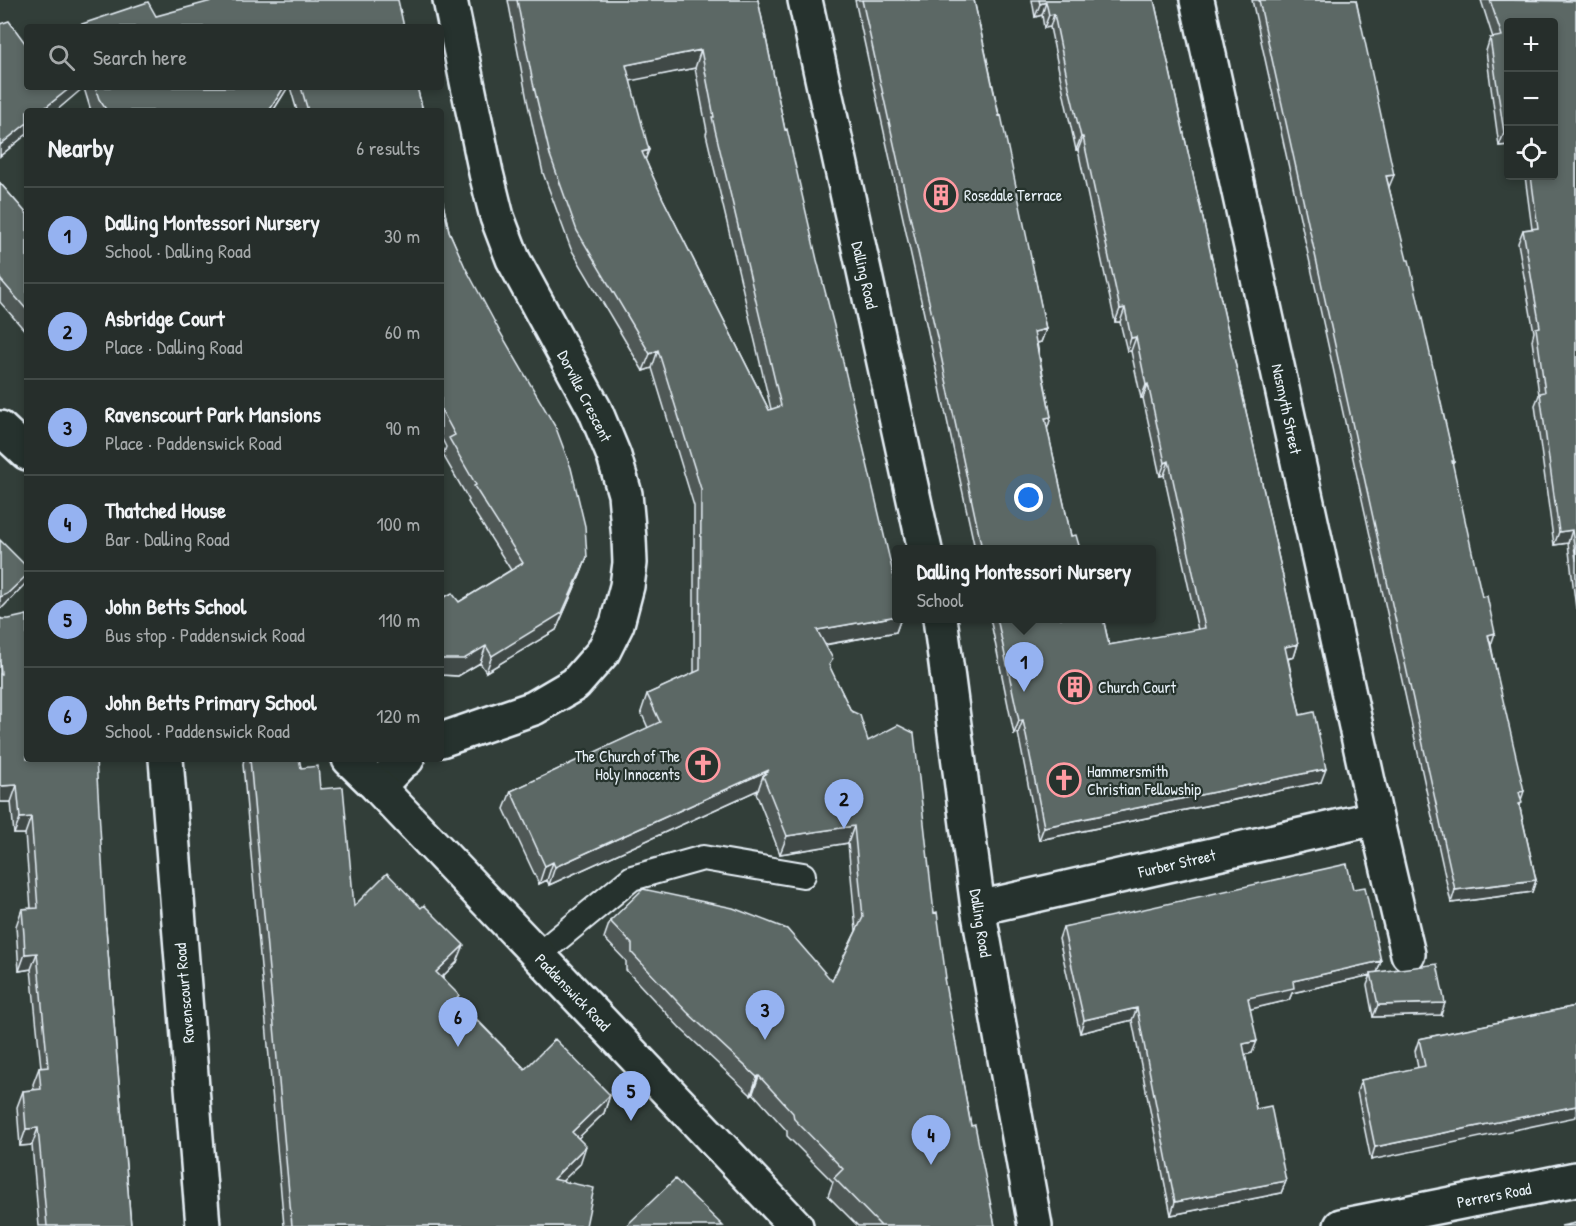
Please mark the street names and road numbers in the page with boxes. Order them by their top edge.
street label: Dalling Road [847,239,883,311]
street label: Dorville Crescent [553,346,618,446]
street label: Nasmyth Street [1267,362,1307,457]
street label: Furber Street [1135,843,1218,883]
street label: Dalling Road [965,887,997,959]
street label: Ravenscourt Road [169,942,199,1044]
street label: Paddenswick Road [530,948,616,1036]
street label: Perrers Road [1455,1177,1533,1213]

